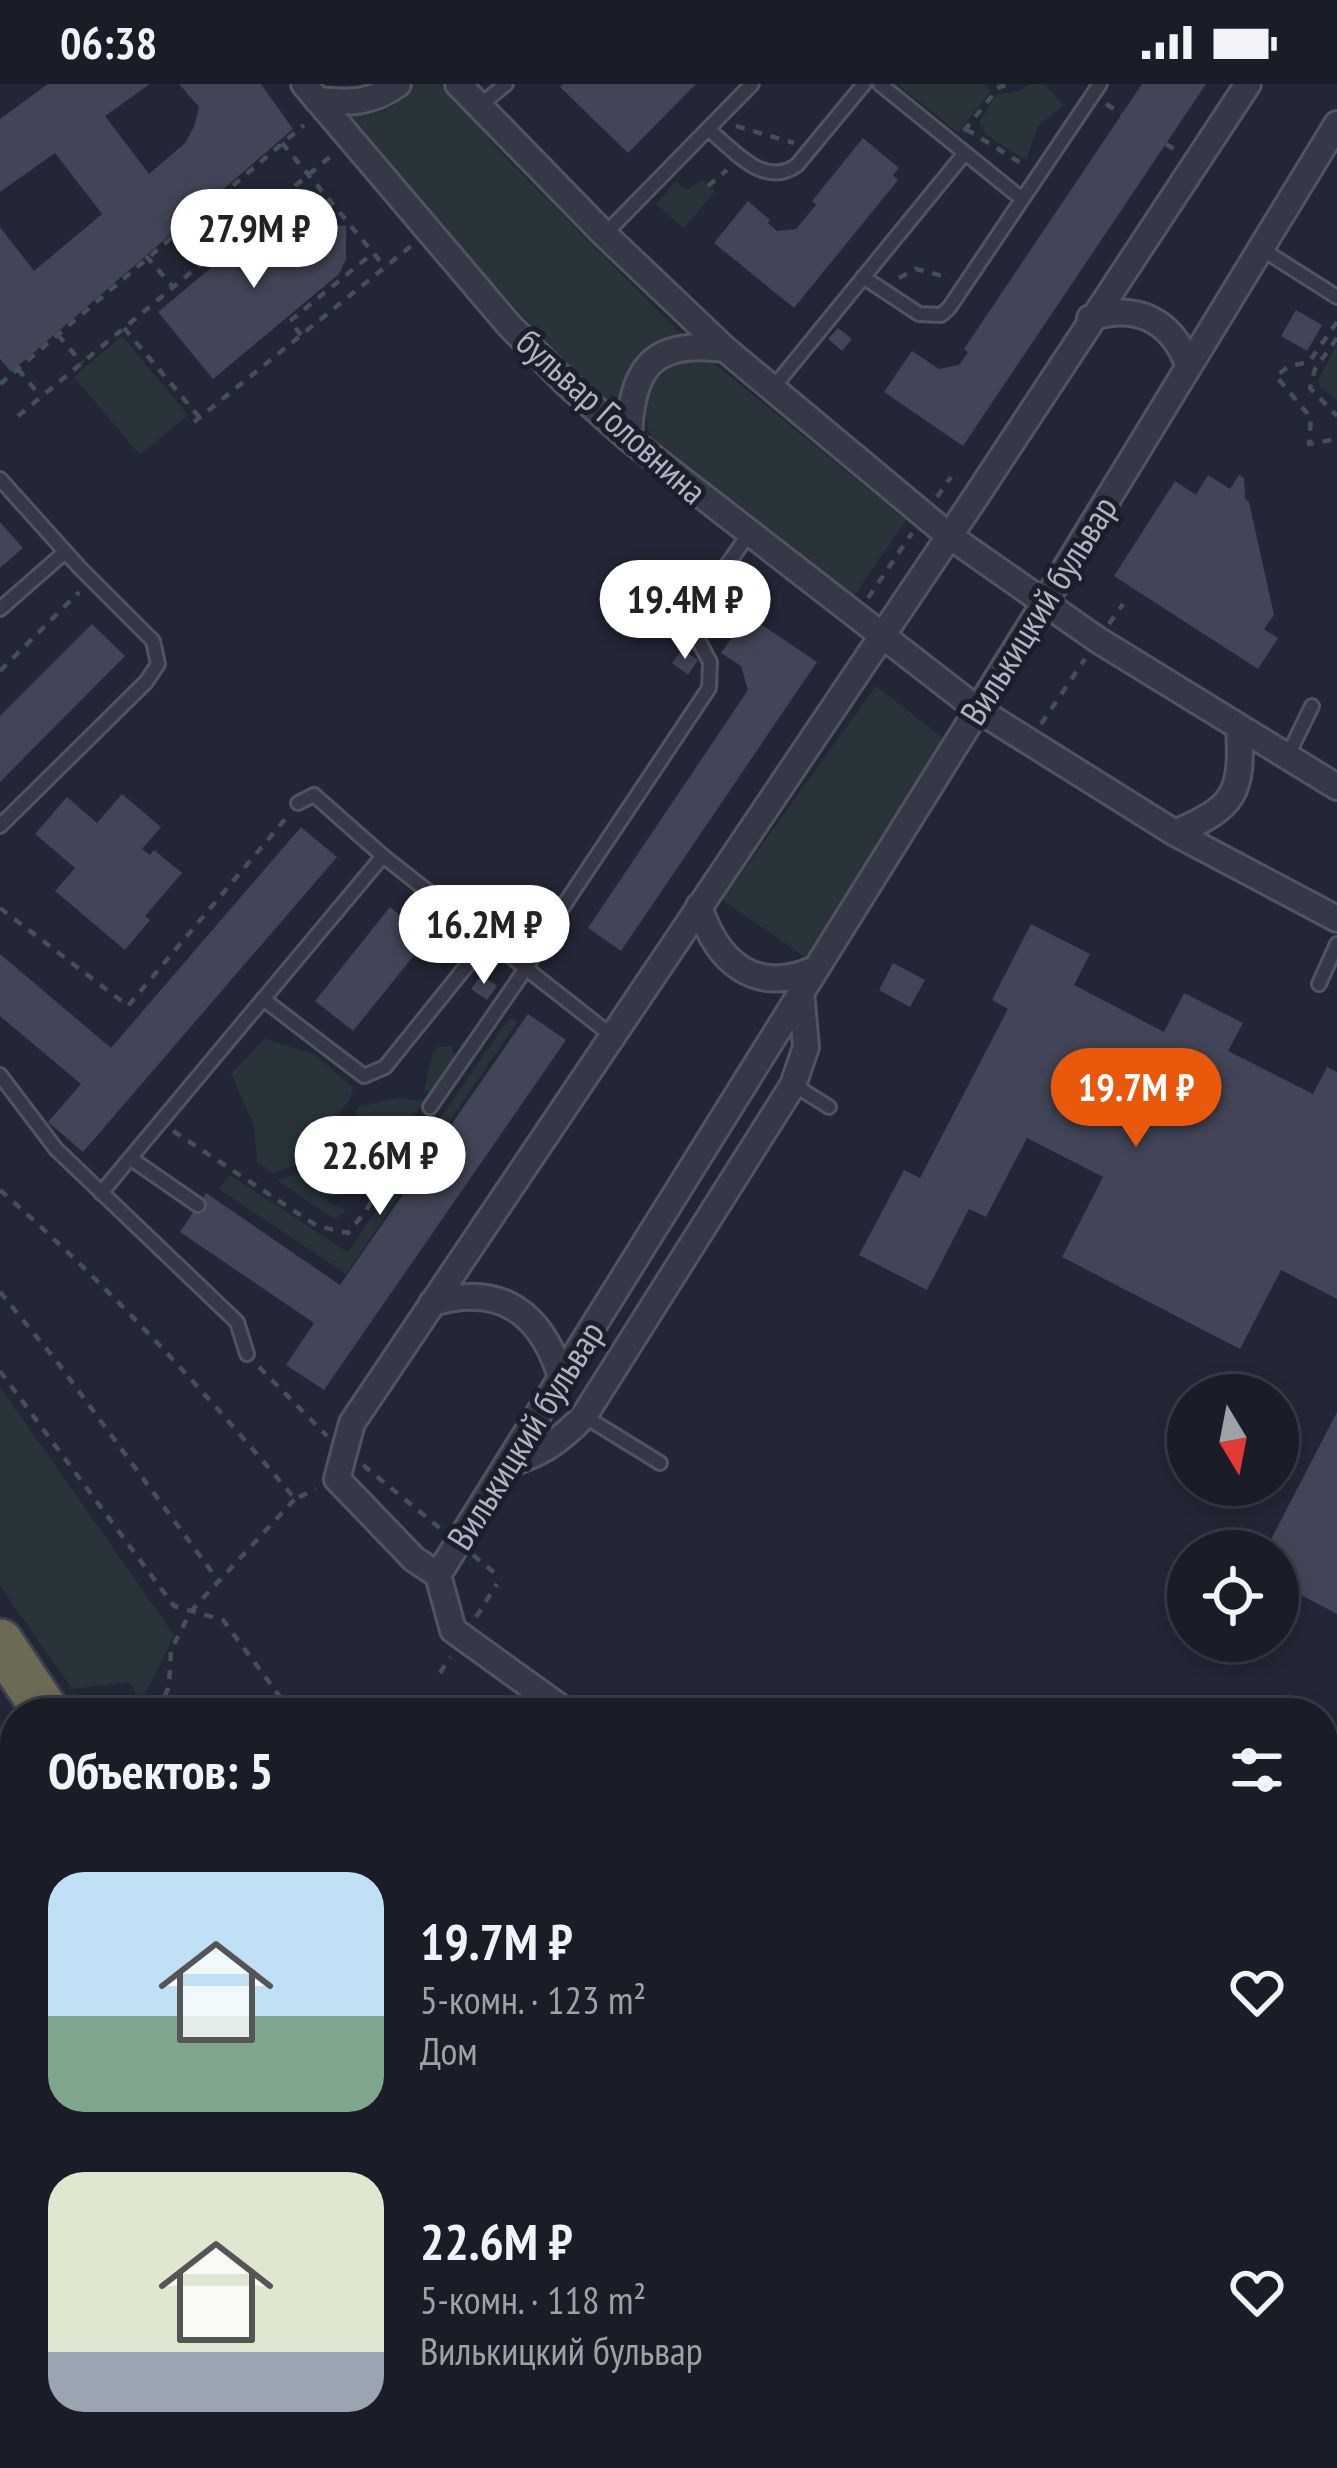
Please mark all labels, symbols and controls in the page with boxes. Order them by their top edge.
text: 06:38 [60,13,157,71]
pin: 27.9M ₽ [143,189,365,291]
text: 27.9M ₽ [198,202,310,253]
street label: бульвар Головнина [507,318,717,514]
street label: Вилькицкий бульвар [949,487,1127,733]
pin: 19.4M ₽ [574,560,796,662]
text: 19.4M ₽ [627,573,743,624]
pin: 16.2M ₽ [373,885,595,987]
text: 16.2M ₽ [426,898,542,949]
pin: 19.7M ₽ [1025,1048,1247,1150]
text: 19.7M ₽ [1078,1061,1194,1112]
pin: 22.6M ₽ [269,1116,491,1218]
text: 22.6M ₽ [322,1129,438,1180]
street label: Вилькицкий бульвар [436,1312,614,1558]
north arrow [1167,1374,1299,1506]
map controls [1167,1374,1299,1662]
button: locate [1167,1530,1299,1662]
text: Объектов: 5 [48,1737,273,1803]
icon: filters [1224,1737,1290,1803]
text: 19.7M ₽ [420,1908,573,1974]
icon: home [144,1920,288,2064]
icon: heart [1224,1959,1290,2025]
text: 5-комн. · 123 m² [420,1974,646,2025]
text: Дом [420,2025,478,2076]
text: 22.6M ₽ [420,2208,573,2274]
icon: home [144,2220,288,2364]
icon: heart [1224,2259,1290,2325]
text: 5-комн. · 118 m² [420,2274,646,2325]
text: Вилькицкий бульвар [420,2325,703,2376]

